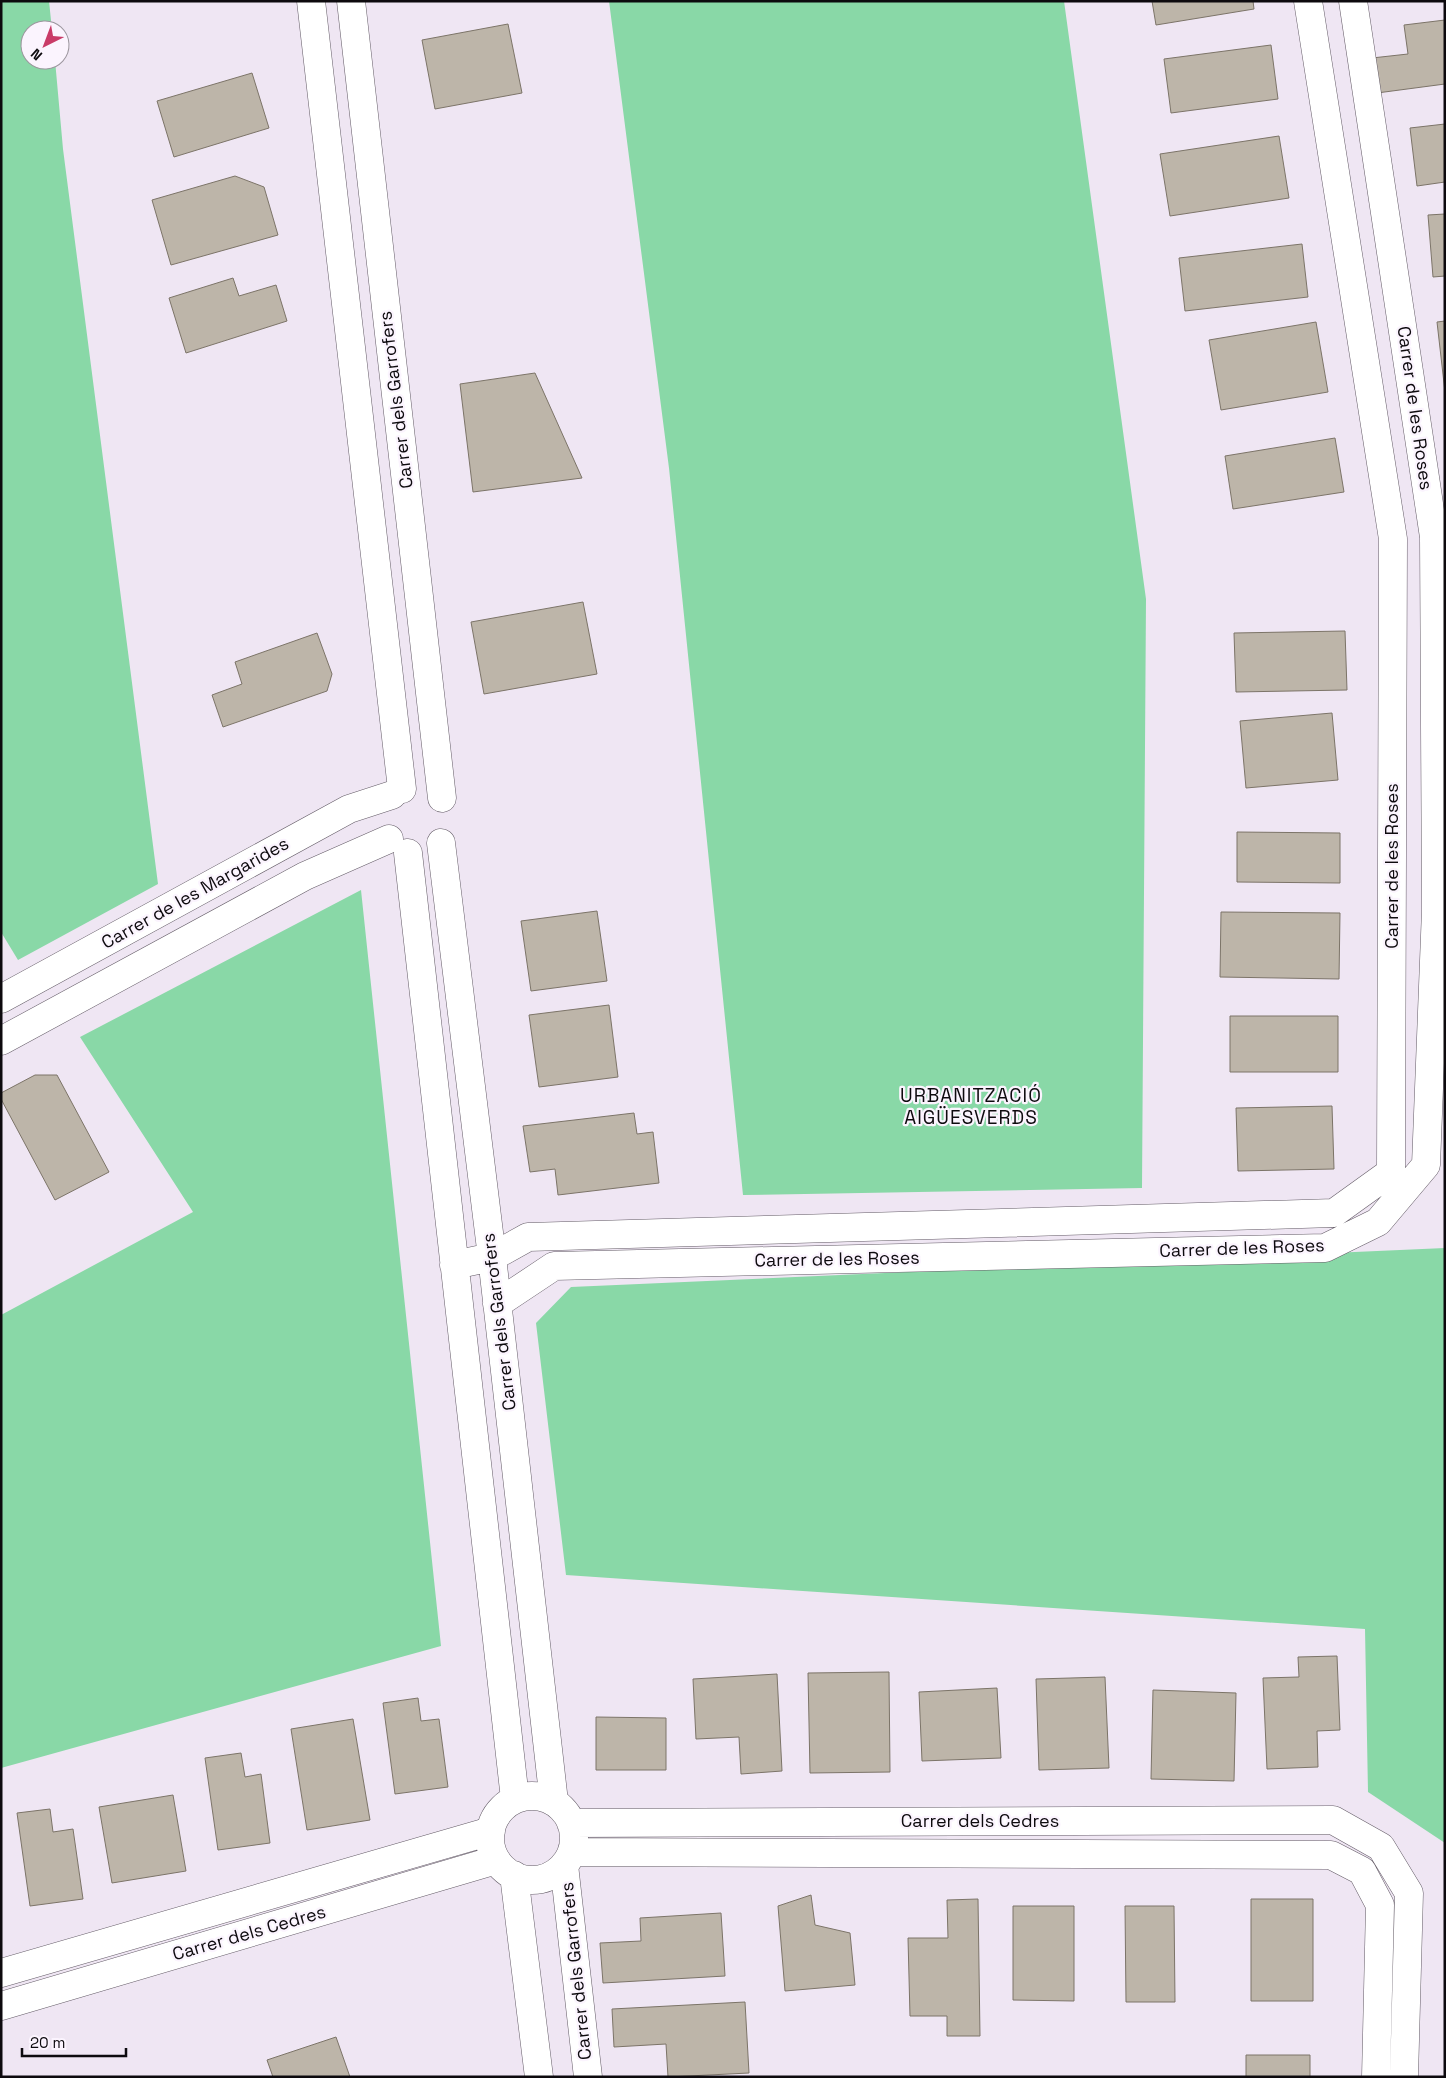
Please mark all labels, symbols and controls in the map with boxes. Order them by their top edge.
north arrow [20,20,70,70]
text: N [27,45,46,64]
street label: Carrer dels Garrofers [373,310,418,490]
street label: Carrer de les Roses [1393,324,1438,491]
street label: Carrer de les Roses [1380,783,1403,949]
street label: Carrer de les Margarides [97,831,292,954]
district label: URBANITZACIÓ AIGÜESVERDS [900,1083,1042,1130]
street label: Carrer dels Garrofers [476,1232,521,1412]
street label: Carrer de les Roses [1159,1233,1325,1262]
street label: Carrer de les Roses [754,1246,920,1271]
street label: Carrer dels Cedres [901,1809,1059,1832]
street label: Carrer dels Garrofers [555,1881,596,2061]
street label: Carrer dels Cedres [170,1900,328,1965]
scale bar [22,2026,126,2058]
text: 20 m [30,2033,65,2052]

